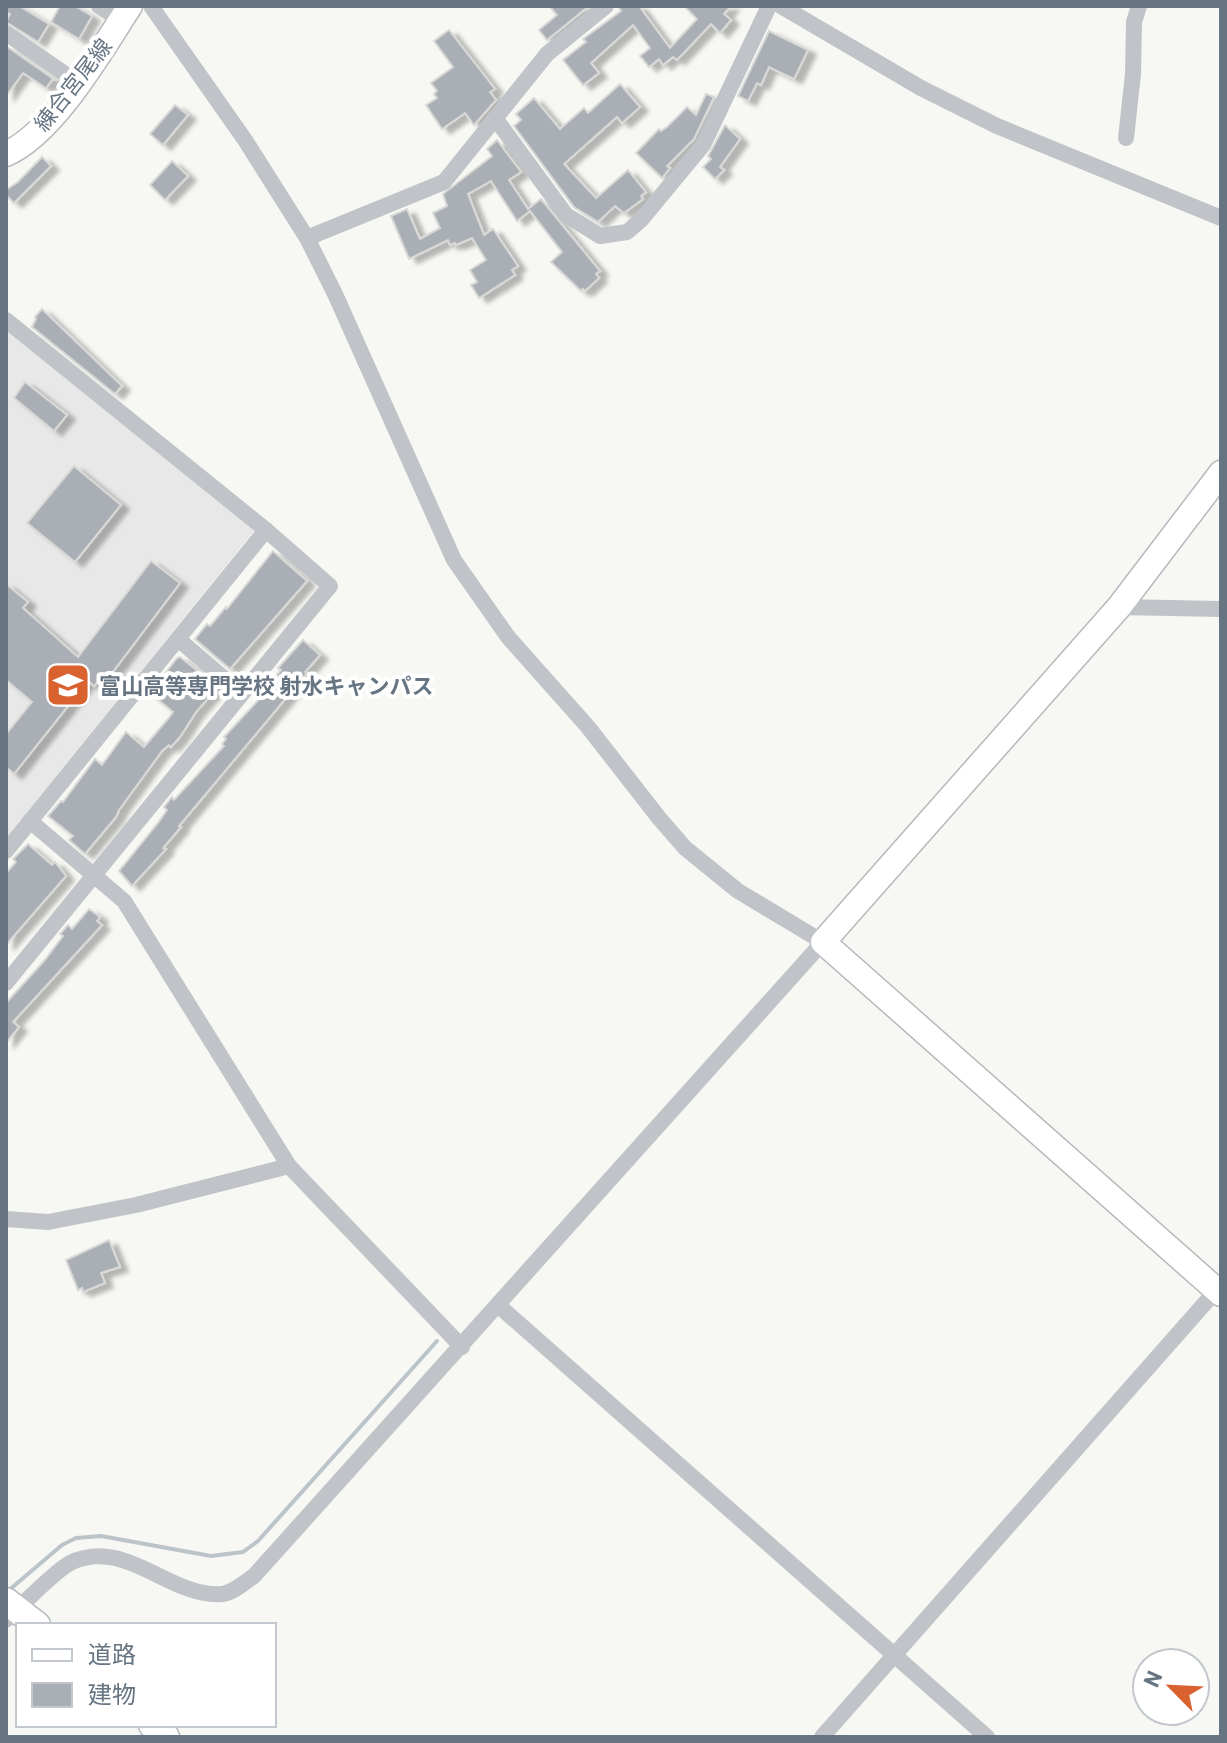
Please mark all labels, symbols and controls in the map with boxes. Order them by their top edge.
street label: 練合宮尾線 [28,33,116,135]
school or university icon: 富山高等専門学校 射水キャンパス [44,661,92,709]
place label: 富山高等専門学校 射水キャンパス [99,672,433,698]
legend [16,1623,276,1727]
text: 道路 [88,1639,136,1668]
north arrow [1131,1647,1211,1727]
text: N [1137,1666,1167,1690]
text: 建物 [88,1679,136,1708]

